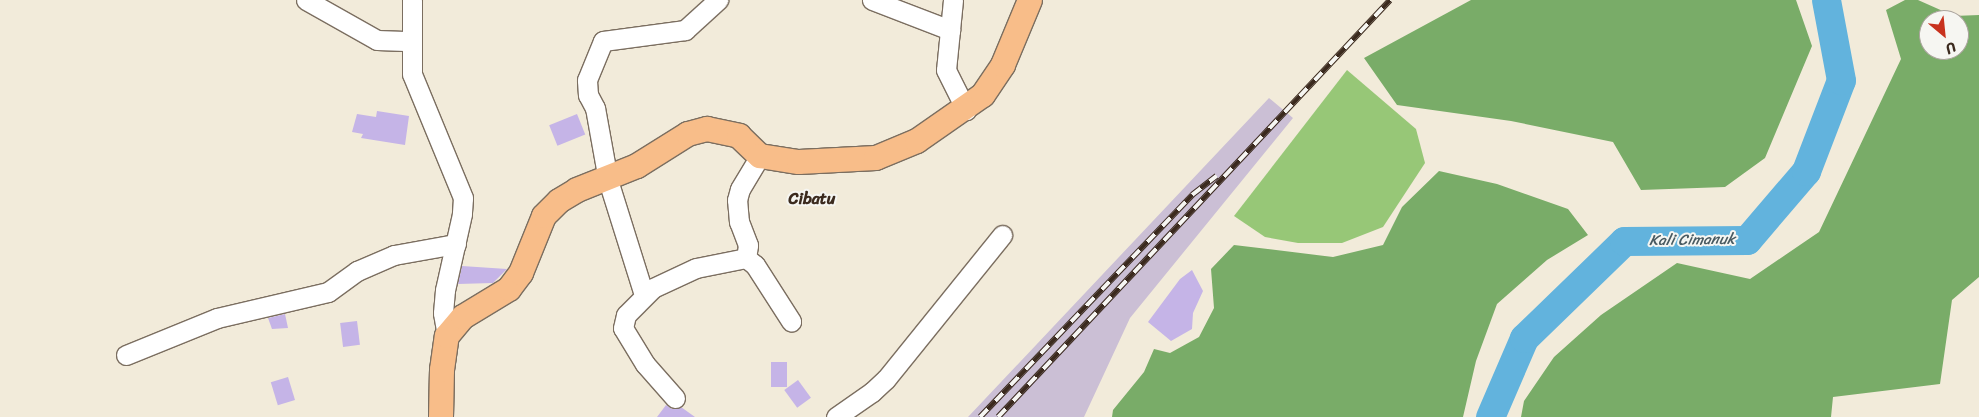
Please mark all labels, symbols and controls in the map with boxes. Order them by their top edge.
north arrow [1919,10,1969,60]
text: U [1941,35,1961,61]
district label: Cibatu [789,189,835,209]
water label: Kali Cimanuk [1649,230,1735,250]

